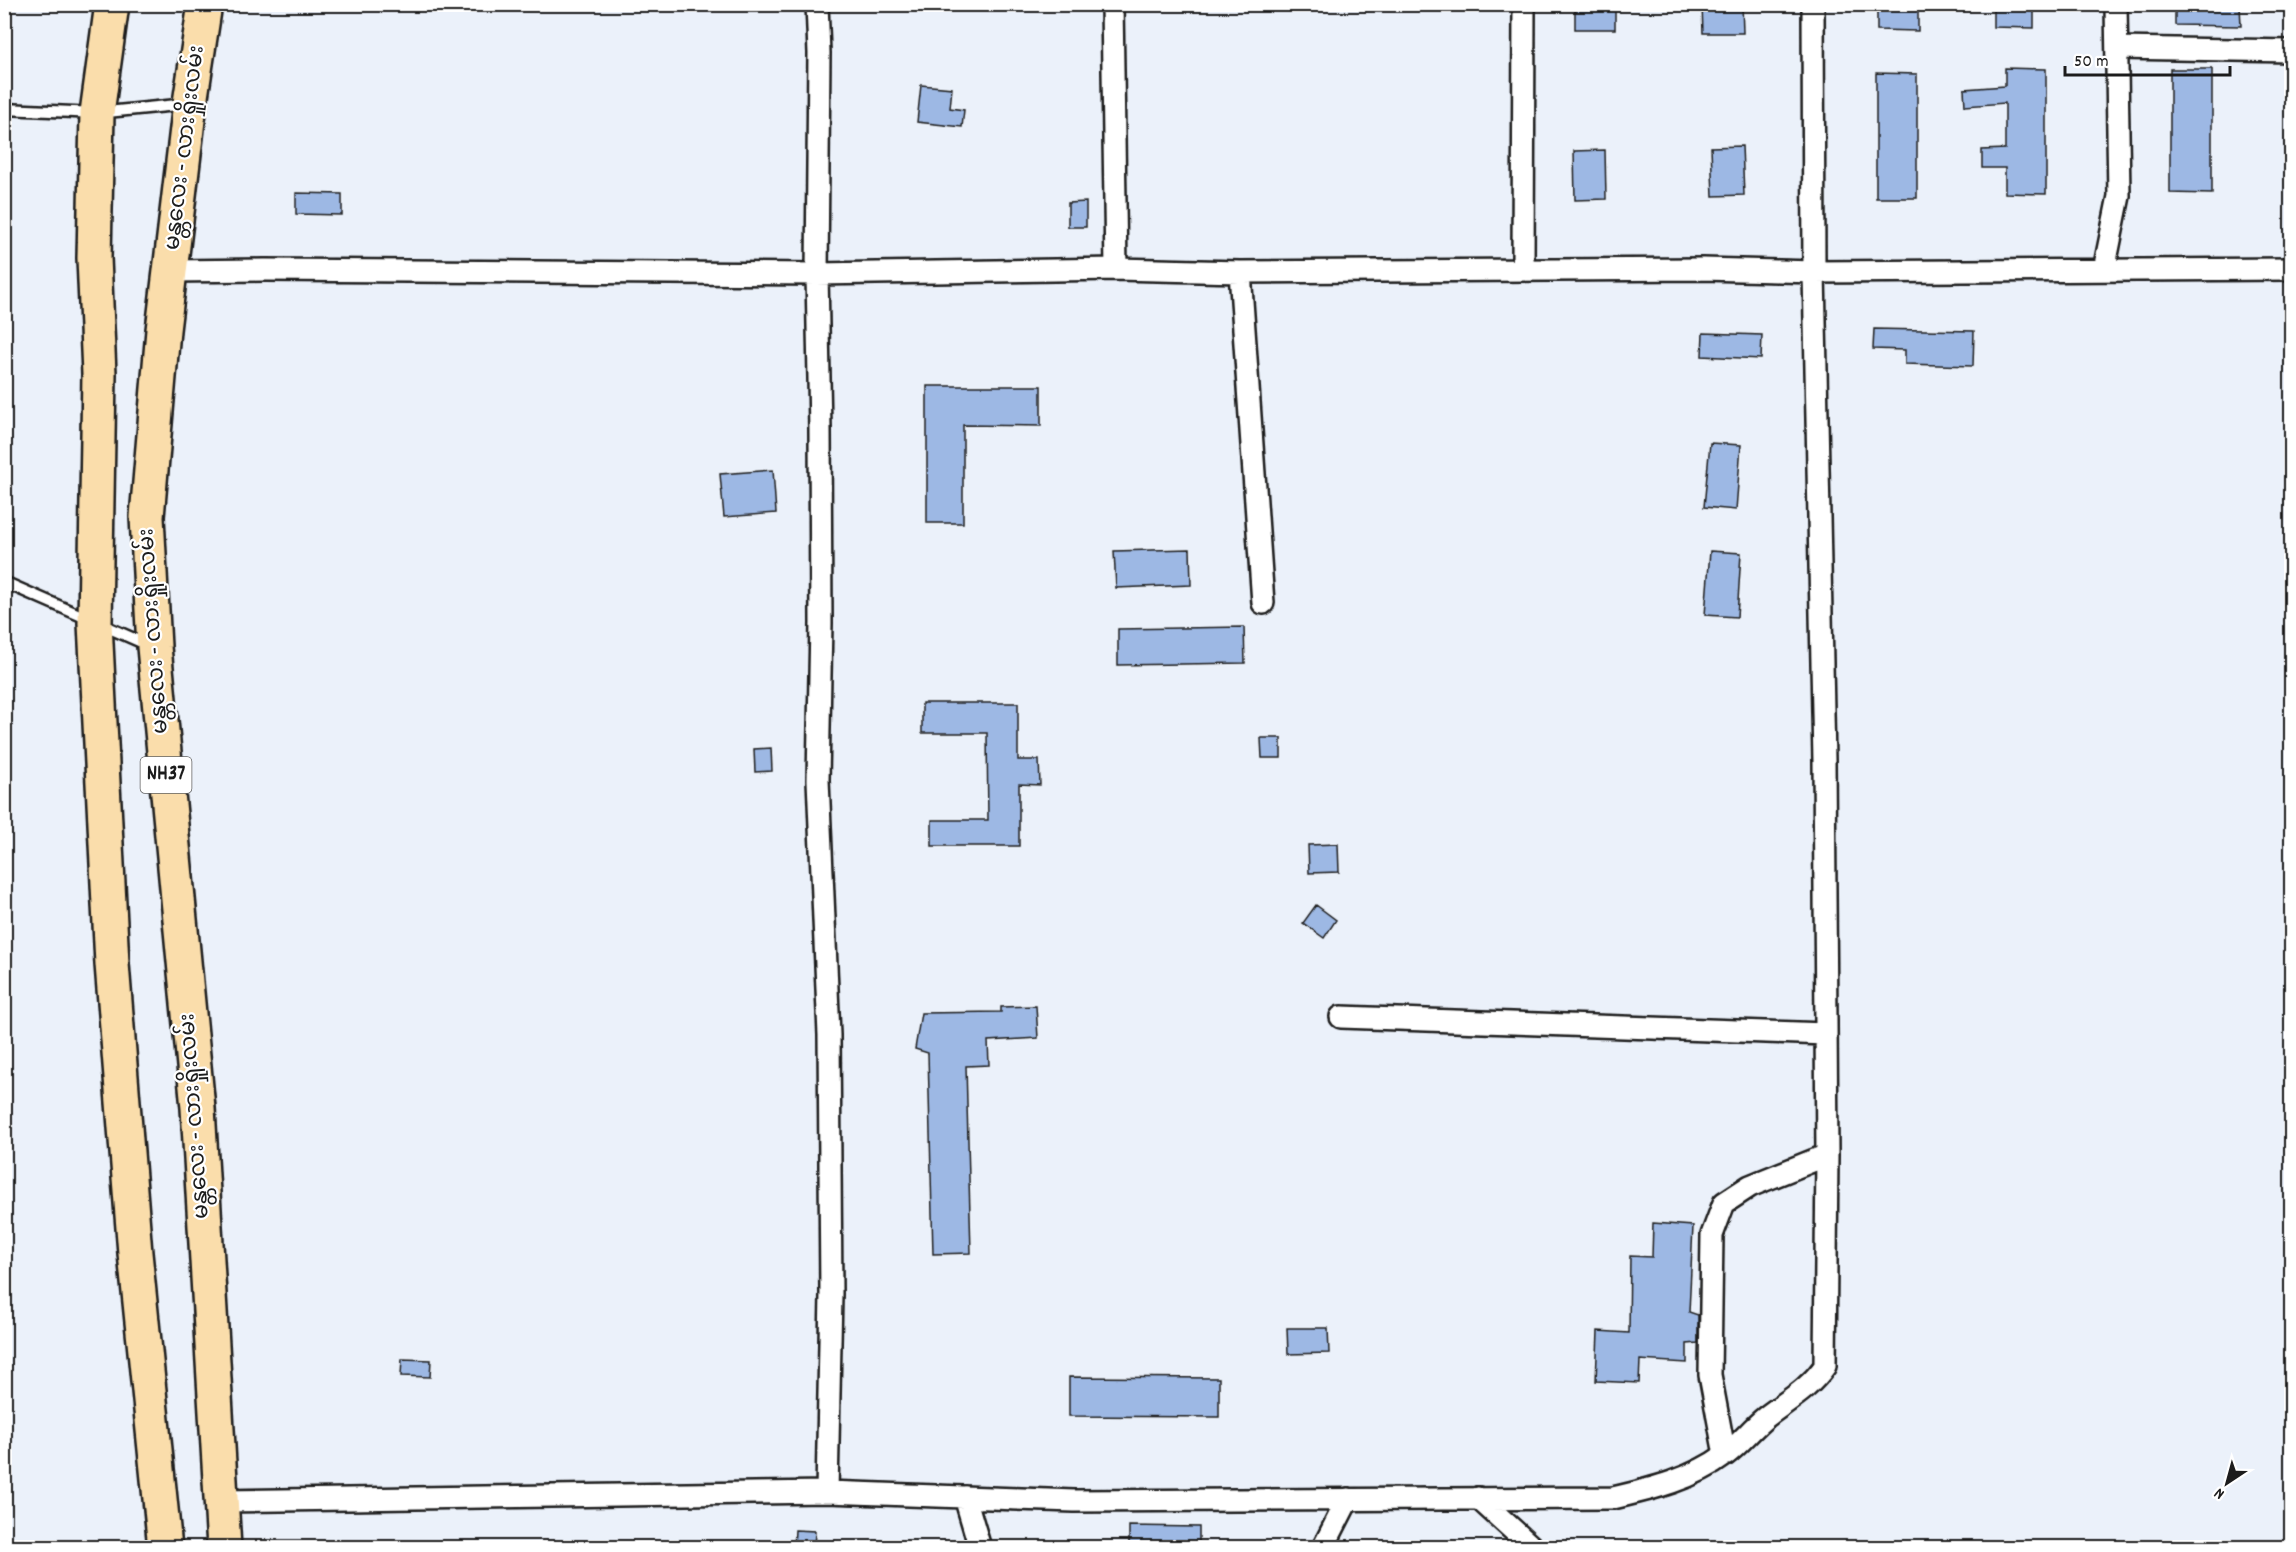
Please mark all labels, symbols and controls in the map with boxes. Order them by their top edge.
scale bar [2065,39,2230,77]
street label: မန္တလေး - လားရှိုးလမ်း [155,43,214,252]
text: 50 m [2074,50,2109,75]
street label: မန္တလေး - လားရှိုးလမ်း [129,527,178,735]
road number: NH37 [140,757,192,793]
street label: မန္တလေး - လားရှိုးလမ်း [170,1012,219,1220]
north arrow [2197,1453,2257,1513]
text: N [2210,1481,2230,1505]

